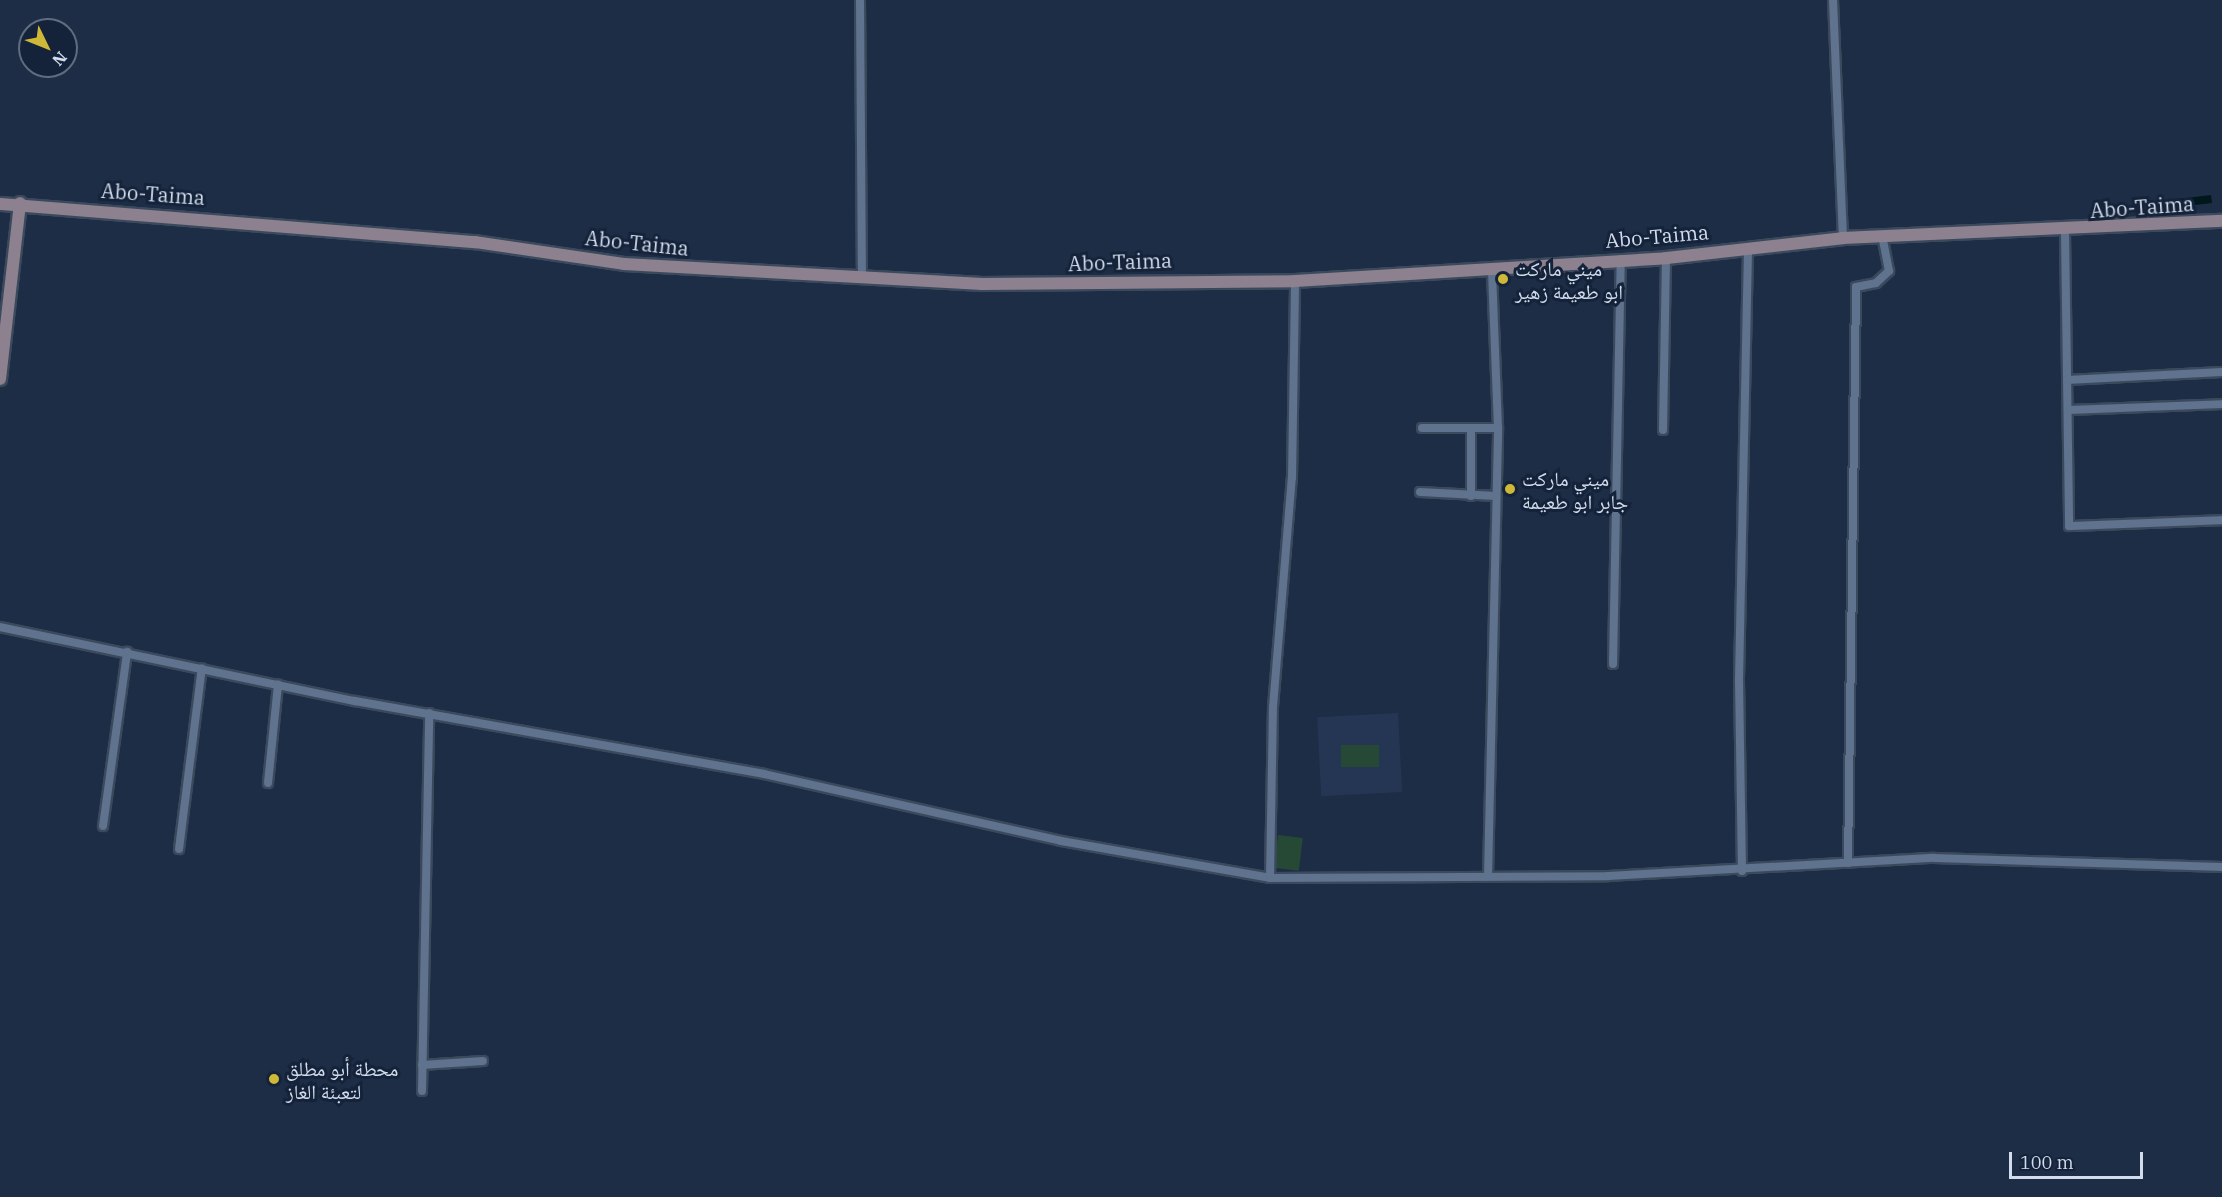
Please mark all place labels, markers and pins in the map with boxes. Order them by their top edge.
place label: ميني ماركت ابو طعيمة زهير [1515,256,1623,303]
marker: ميني ماركت ابو طعيمة زهير [1496,272,1510,286]
place label: ميني ماركت جابر ابو طعيمة [1522,466,1628,513]
marker: ميني ماركت جابر ابو طعيمة [1503,482,1517,496]
place label: محطة أبو مطلق لتعبئة الغاز [286,1056,398,1103]
marker: محطة أبو مطلق لتعبئة الغاز [267,1072,281,1086]

